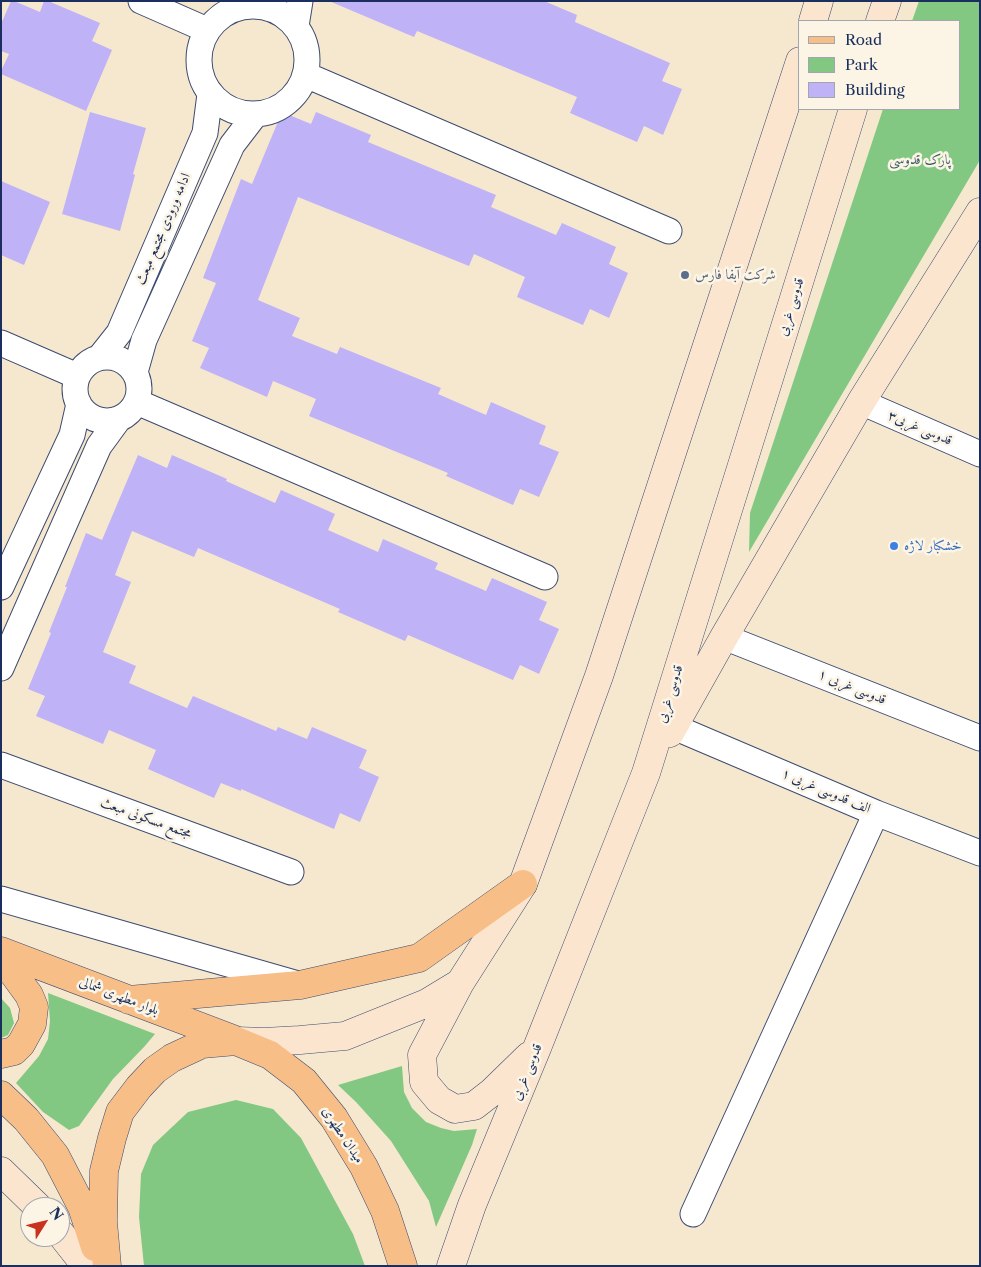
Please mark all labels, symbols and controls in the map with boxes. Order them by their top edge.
legend [798,20,961,110]
text: Road [845,30,882,49]
text: Park [845,55,878,74]
text: Building [845,80,905,99]
park label: پارک قدوسی [889,152,951,168]
street label: ادامه ورودی مجتمع مبعث [132,171,194,287]
place label: شرکت آبفا فارس [695,267,776,283]
marker: شرکت آبفا فارس [679,269,691,281]
street label: قدوسی غربی [774,276,808,338]
street label: قدوسی غربی۳ [885,407,955,449]
place label: خشکبار لاژه [904,538,962,554]
marker: خشکبار لاژه [888,540,900,552]
street label: قدوسی غربی [653,663,687,725]
street label: ۱ قدوسی غربی [816,666,888,708]
street label: ۱ الف قدوسی غربی [779,765,873,817]
street label: مجتمع مسکونی مبعث [98,794,194,842]
street label: بلوار مطهری شمالی [77,973,161,1019]
street label: قدوسی غربی [508,1041,546,1103]
street label: میدان مطهری [318,1103,368,1167]
north arrow [20,1197,70,1247]
text: N [45,1204,67,1224]

